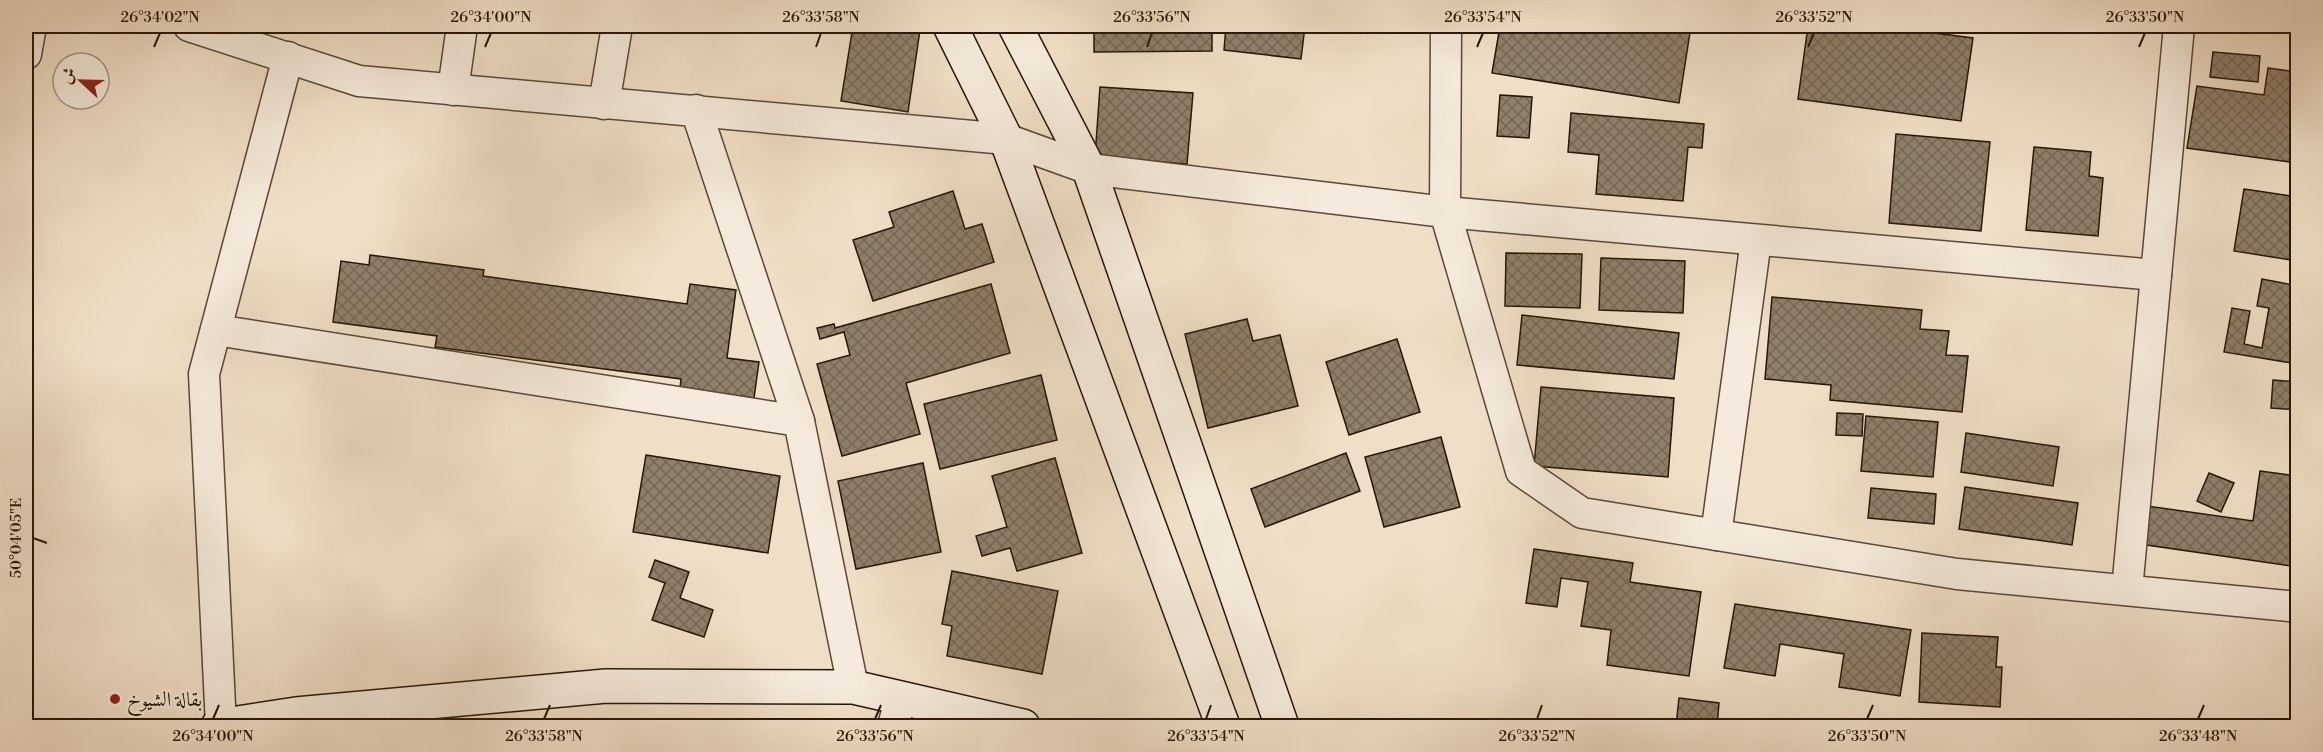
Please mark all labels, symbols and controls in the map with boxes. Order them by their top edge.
text: 26°34'02"N [120,8,200,27]
text: 26°34'00"N [451,8,531,27]
text: 26°33'58"N [782,8,860,27]
text: 26°33'56"N [1113,8,1191,27]
text: 26°33'54"N [1444,8,1522,27]
text: 26°33'52"N [1776,8,1852,27]
text: 26°33'50"N [2106,8,2184,27]
north arrow [51,51,111,111]
text: ش [56,65,80,87]
text: 50°04'05"E [7,498,26,578]
place label: بقالة الشيوخ [127,688,202,717]
marker: بقالة الشيوخ [108,692,122,706]
text: 26°34'00"N [173,727,253,746]
text: 26°33'58"N [505,727,583,746]
text: 26°33'56"N [836,727,914,746]
text: 26°33'54"N [1167,727,1245,746]
text: 26°33'52"N [1499,727,1575,746]
text: 26°33'50"N [1828,727,1906,746]
text: 26°33'48"N [2159,727,2237,746]

